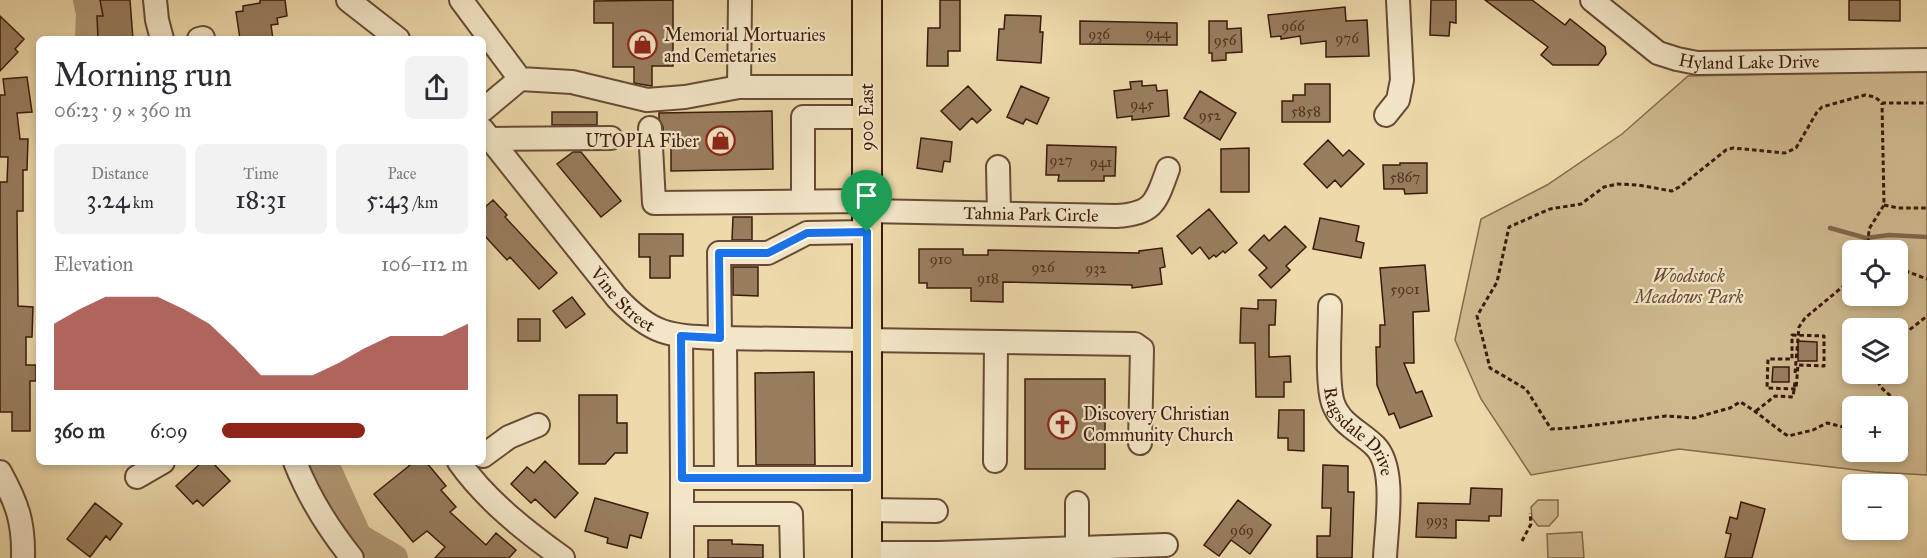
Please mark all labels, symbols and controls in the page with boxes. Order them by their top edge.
house number: 966 [1281,17,1306,35]
place label: Memorial Mortuaries and Cemetaries [664,24,826,67]
house number: 944 [1146,24,1171,42]
house number: 936 [1088,25,1111,43]
shop icon: Memorial Mortuaries and Cemetaries [627,29,659,61]
house number: 976 [1335,29,1360,47]
house number: 956 [1214,31,1238,49]
street label: Hyland Lake Drive [1677,49,1820,74]
text: Morning run [54,55,232,95]
button: share [405,56,468,119]
street label: 900 East [856,82,878,151]
house number: 945 [1130,95,1154,113]
text: 06:23 · 9 × 360 m [54,98,191,122]
house number: 5858 [1291,102,1321,120]
house number: 952 [1199,106,1222,124]
shop icon: UTOPIA Fiber [704,125,736,157]
place label: UTOPIA Fiber [585,130,699,152]
house number: 927 [1049,151,1073,169]
house number: 941 [1090,153,1112,171]
text: Distance [91,164,149,183]
text: Time [243,164,279,183]
text: Pace [387,164,417,183]
house number: 5867 [1390,168,1420,186]
pin [841,170,892,232]
icon: arrive [850,179,883,212]
text: 3.24 [86,183,129,215]
text: 18:31 [235,183,287,215]
text: 5:43 [366,183,409,215]
text: km [129,193,154,212]
text: /km [409,193,438,212]
street label: Tahnia Park Circle [963,202,1099,227]
map controls [1842,240,1908,540]
button: locate [1842,240,1908,306]
house number: 910 [930,250,952,268]
text: Elevation [54,252,133,276]
text: 106–112 m [381,252,468,276]
house number: 926 [1031,258,1056,276]
house number: 932 [1085,259,1107,277]
street label: Vine Street [585,262,659,337]
park label: Woodstock Meadows Park [1632,265,1744,308]
house number: 918 [977,269,999,287]
house number: 5901 [1390,280,1420,298]
button: layers [1842,318,1908,384]
street label: Ragsdale Drive [1319,385,1398,477]
button: + [1842,396,1908,462]
place label: Discovery Christian Community Church [1083,403,1233,446]
church icon: Discovery Christian Community Church [1046,408,1078,440]
text: 360 m [54,419,105,443]
text: 6:09 [150,419,188,443]
button: − [1842,474,1908,540]
house number: 993 [1426,511,1448,529]
house number: 969 [1230,521,1254,539]

